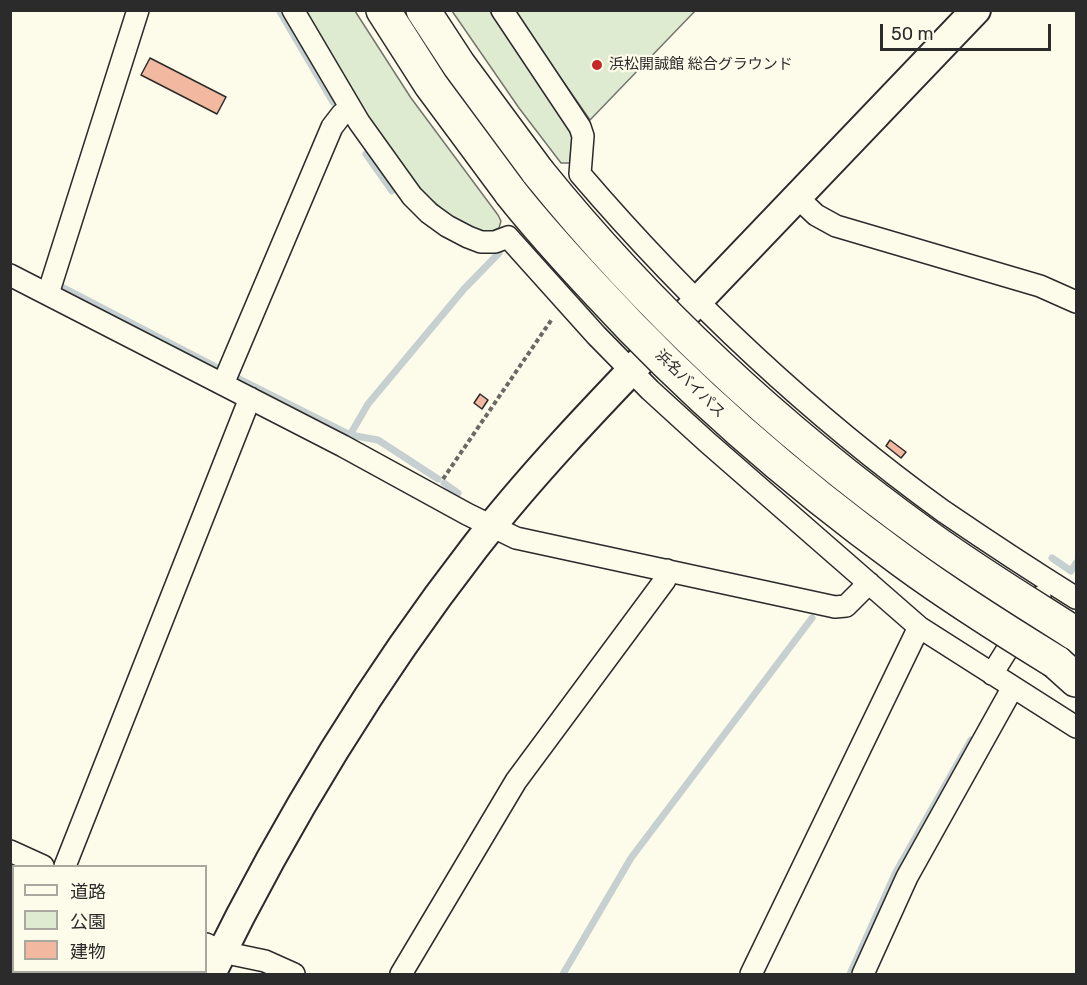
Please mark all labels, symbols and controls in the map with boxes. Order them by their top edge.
scale bar [883,12,1054,50]
text: 50 m [891,23,934,45]
place label: 浜松開誠館 総合グラウンド [609,56,793,74]
marker: 浜松開誠館 総合グラウンド [590,58,604,72]
street label: 浜名バイパス [651,346,729,422]
legend [12,865,207,973]
text: 道路 [70,881,106,903]
text: 公園 [70,911,106,933]
text: 建物 [70,941,106,963]

